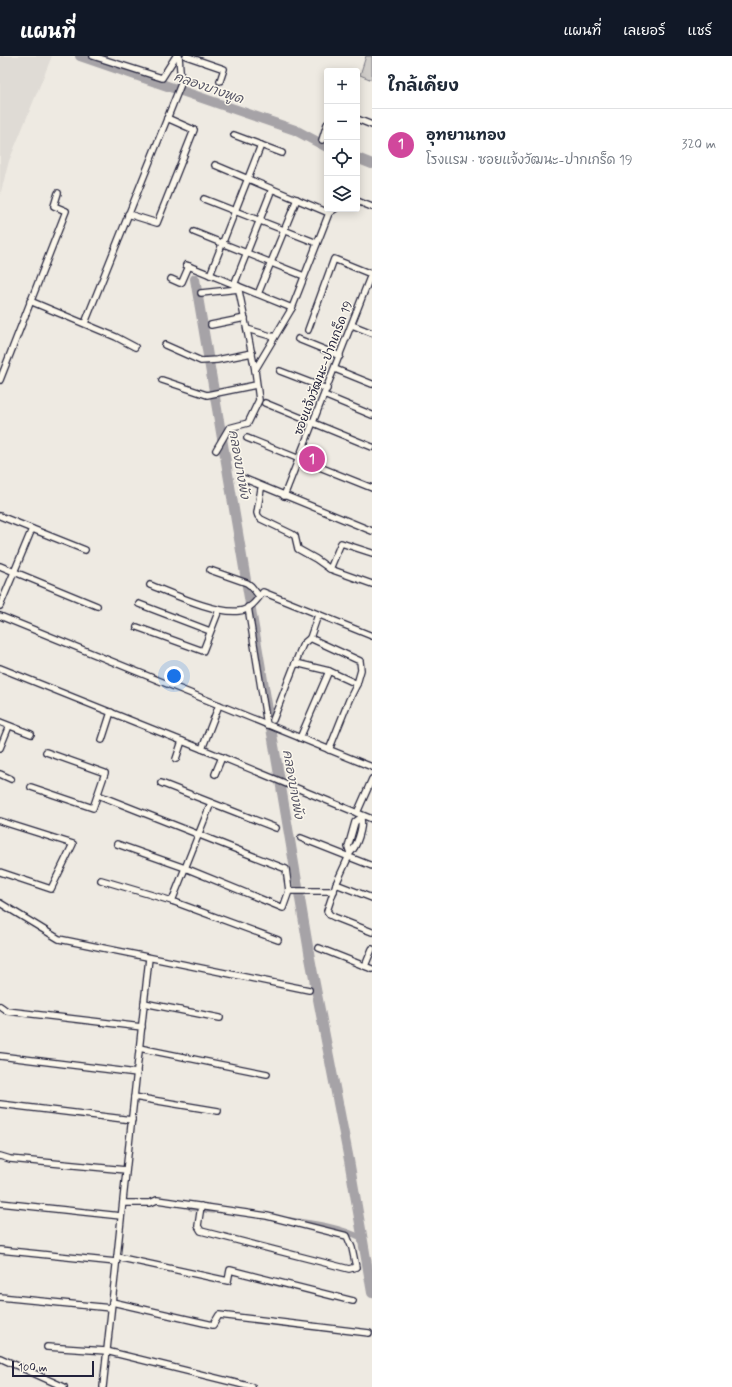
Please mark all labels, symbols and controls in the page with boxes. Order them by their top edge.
text: แผนที่ [20,20,76,45]
text: แผนที่ [563,22,601,40]
text: เลเยอร์ [623,22,665,40]
text: แชร์ [687,22,712,40]
map controls [324,68,360,212]
button: + [324,68,360,104]
water label: คลองบางพูด [171,69,246,109]
text: ใกล้เคียง [388,75,459,97]
button: − [324,104,360,140]
text: อุทยานทอง [426,126,506,146]
text: 1 [398,136,404,153]
text: 320 m [682,136,716,153]
button: locate [324,140,360,176]
text: โรงแรม · ซอยแจ้งวัฒนะ-ปากเกร็ด 19 [426,152,633,169]
button: layers [324,176,360,212]
street label: ซอยแจ้งวัฒนะ-ปากเกร็ด 19 [290,299,357,438]
water label: คลองบางพัง [224,428,253,501]
pin: 1 [299,444,325,474]
your location [164,666,184,686]
water label: คลองบางพัง [278,748,307,821]
scale bar [12,1359,94,1378]
text: 100 m [18,1361,48,1375]

